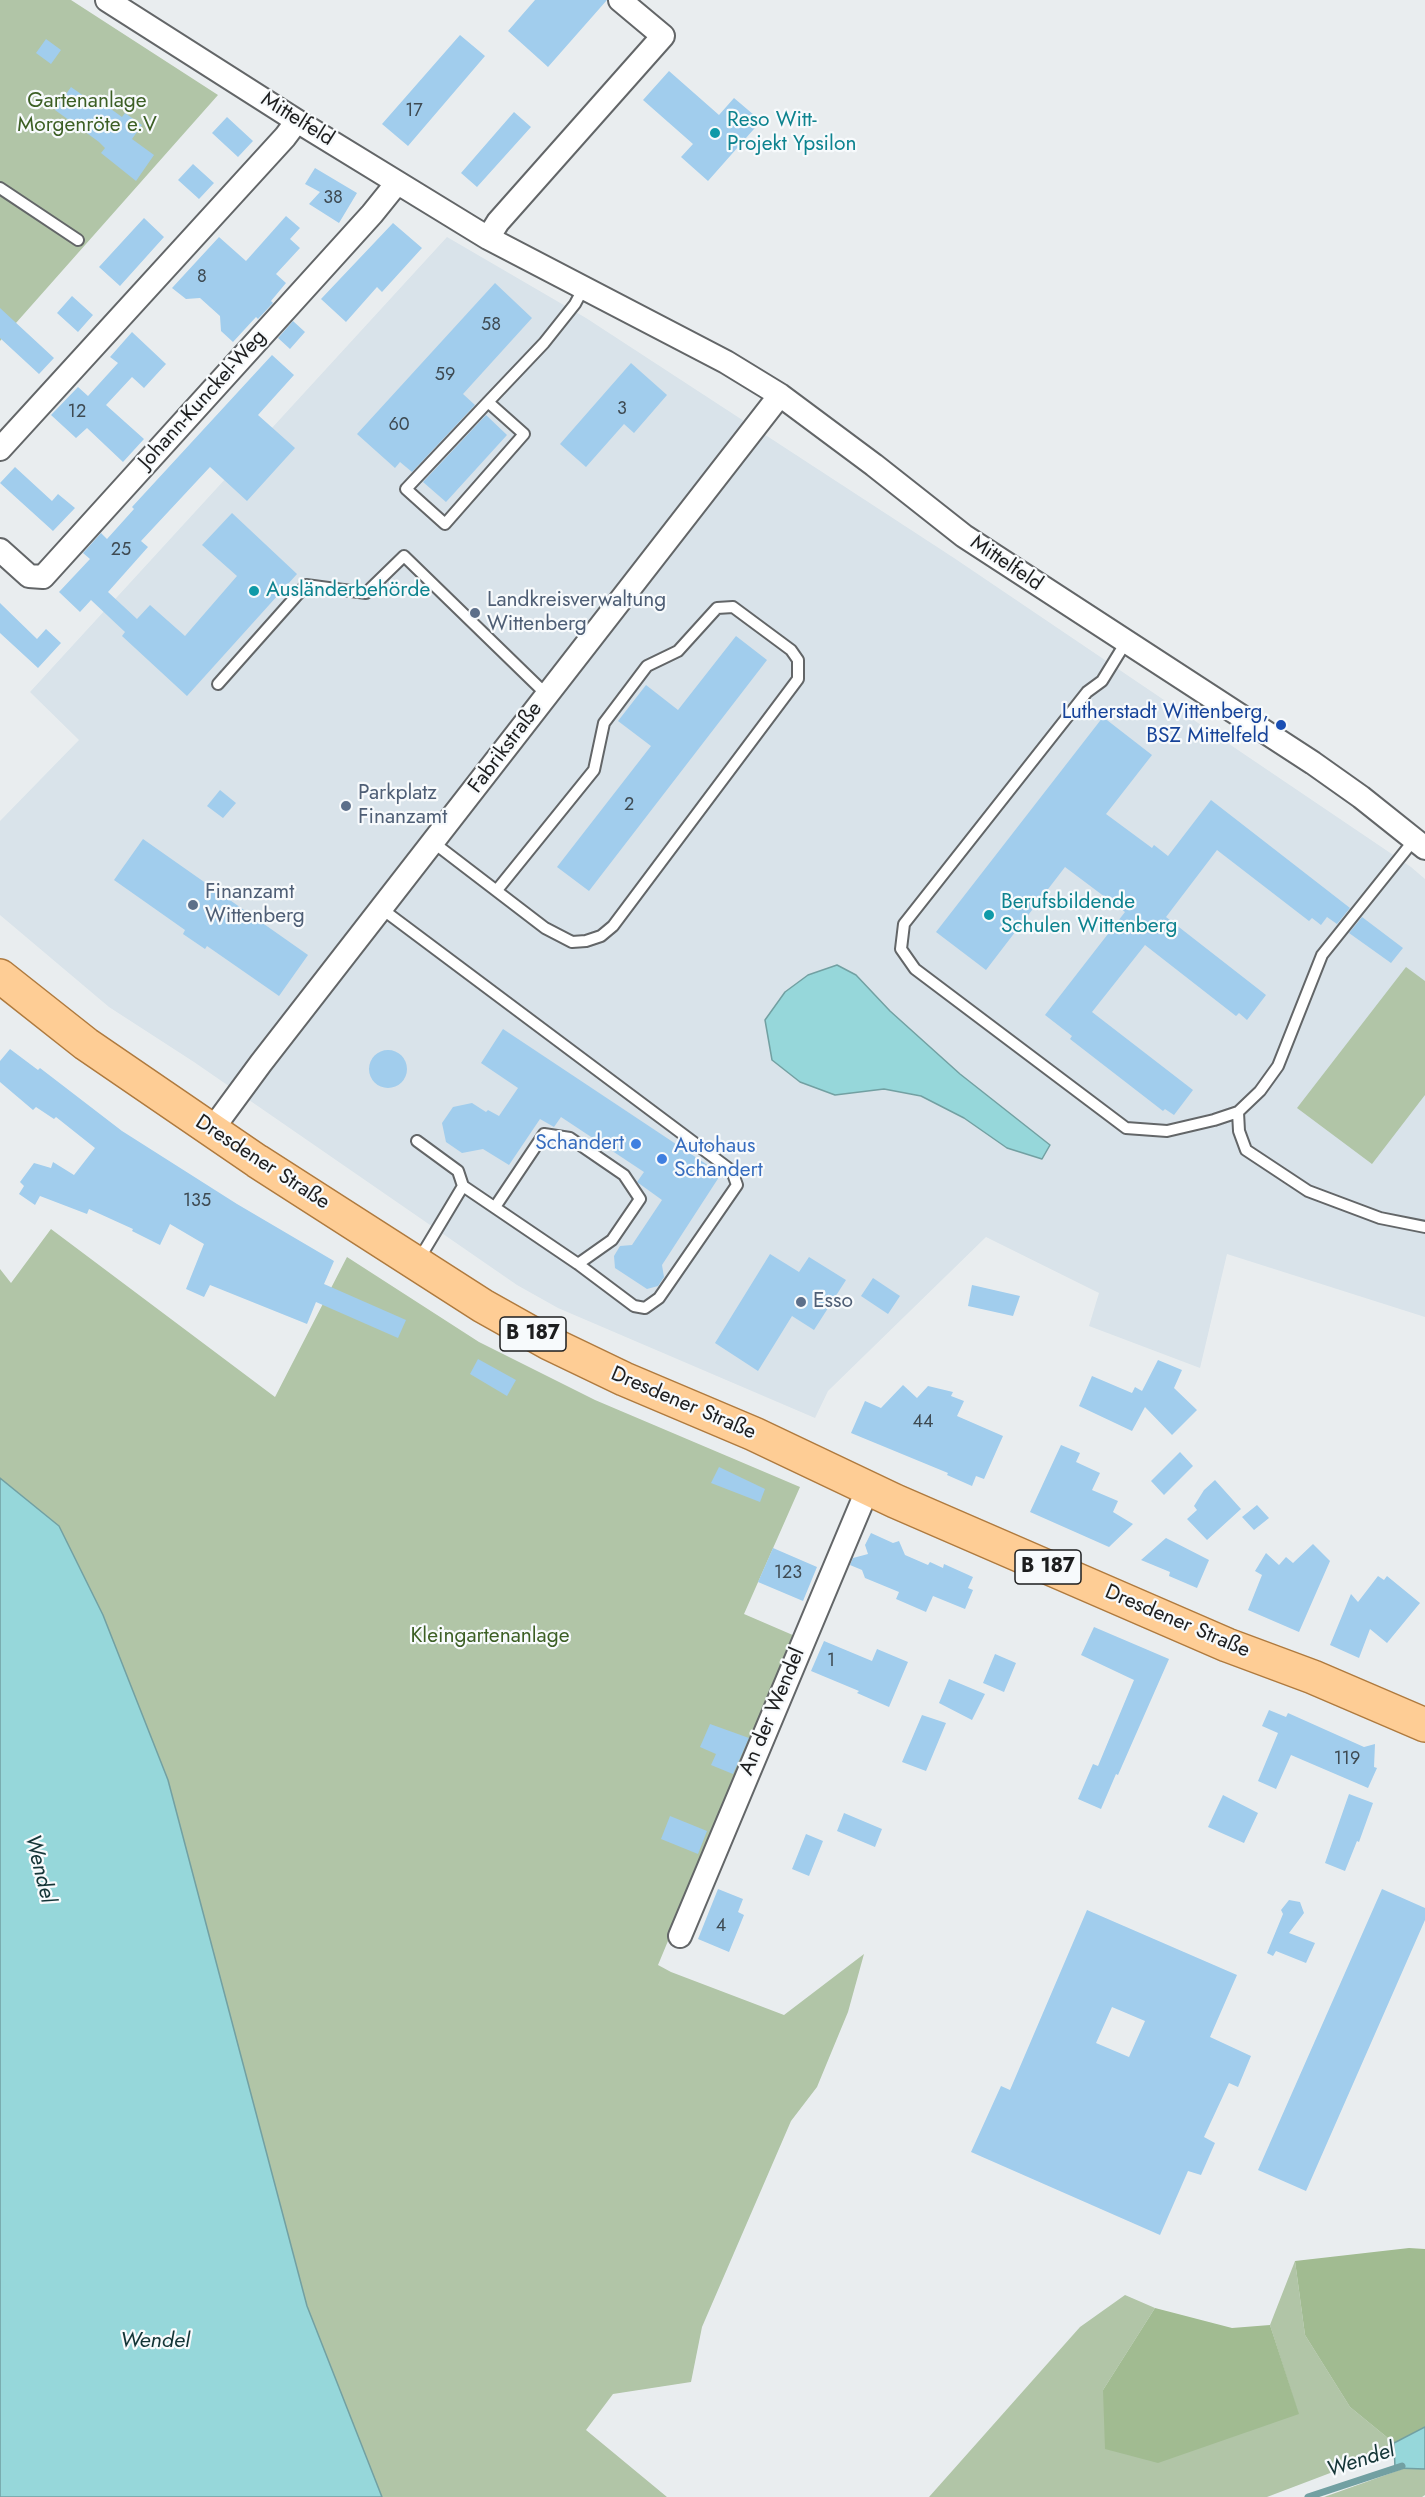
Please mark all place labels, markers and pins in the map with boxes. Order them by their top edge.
place label: Reso Witt- Projekt Ypsilon [727,108,856,158]
marker: Reso Witt- Projekt Ypsilon [708,126,722,140]
place label: Ausländerbehörde [266,578,430,604]
marker: Ausländerbehörde [247,584,261,598]
place label: Landkreisverwaltung Wittenberg [487,588,666,638]
marker: Landkreisverwaltung Wittenberg [468,606,482,620]
place label: Lutherstadt Wittenberg, BSZ Mittelfeld [1062,700,1269,750]
marker: Lutherstadt Wittenberg, BSZ Mittelfeld [1274,718,1288,732]
place label: Parkplatz Finanzamt [358,781,447,831]
marker: Parkplatz Finanzamt [339,799,353,813]
place label: Finanzamt Wittenberg [205,880,305,930]
place label: Berufsbildende Schulen Wittenberg [1001,890,1177,940]
marker: Finanzamt Wittenberg [186,898,200,912]
marker: Berufsbildende Schulen Wittenberg [982,908,996,922]
place label: Schandert [535,1131,624,1157]
place label: Autohaus Schandert [674,1134,763,1184]
marker: Schandert [629,1137,643,1151]
marker: Autohaus Schandert [655,1152,669,1166]
place label: Esso [813,1289,853,1315]
marker: Esso [794,1295,808,1309]

